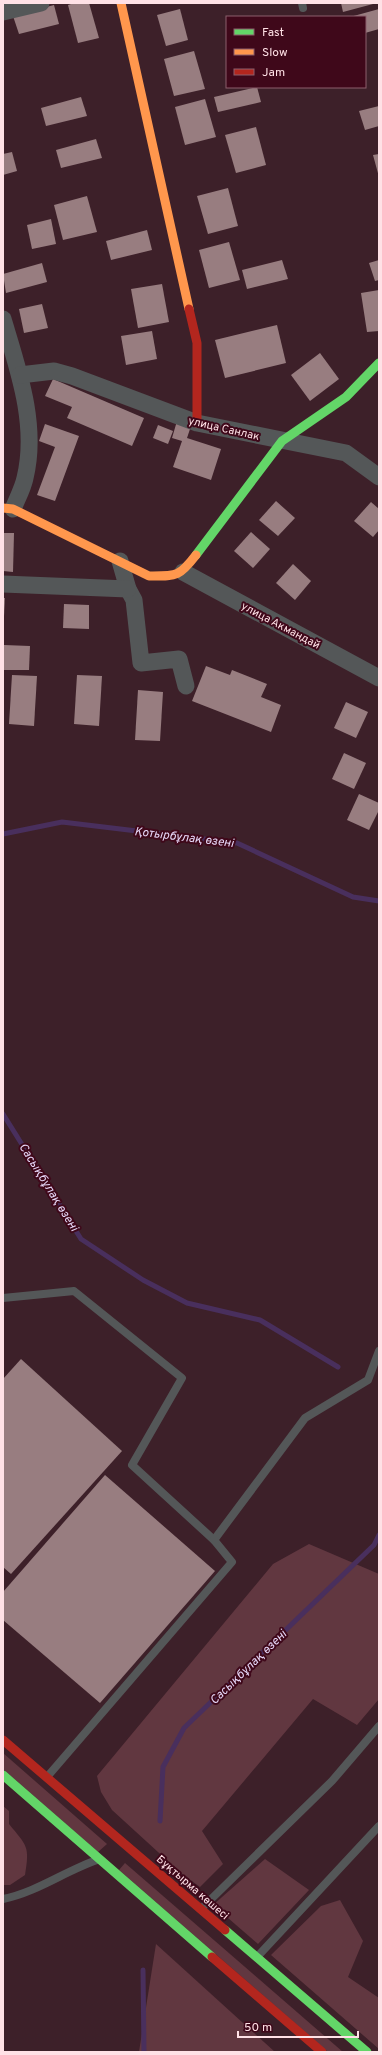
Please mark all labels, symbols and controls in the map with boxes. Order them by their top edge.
legend [226,16,366,88]
text: Fast [262,25,284,41]
text: Slow [262,45,288,61]
text: Jam [262,65,285,81]
street label: улица Санлак [187,414,261,444]
street label: улица Акмандай [239,599,322,653]
water label: Қотырбұлақ өзені [133,824,236,852]
water label: Сасықбұлақ өзені [15,1141,82,1235]
water label: Сасықбұлақ өзені [207,1626,291,1709]
street label: Бұқтырма көшесі [153,1852,231,1923]
scale bar [238,2013,358,2039]
text: 50 m [244,2020,272,2036]

